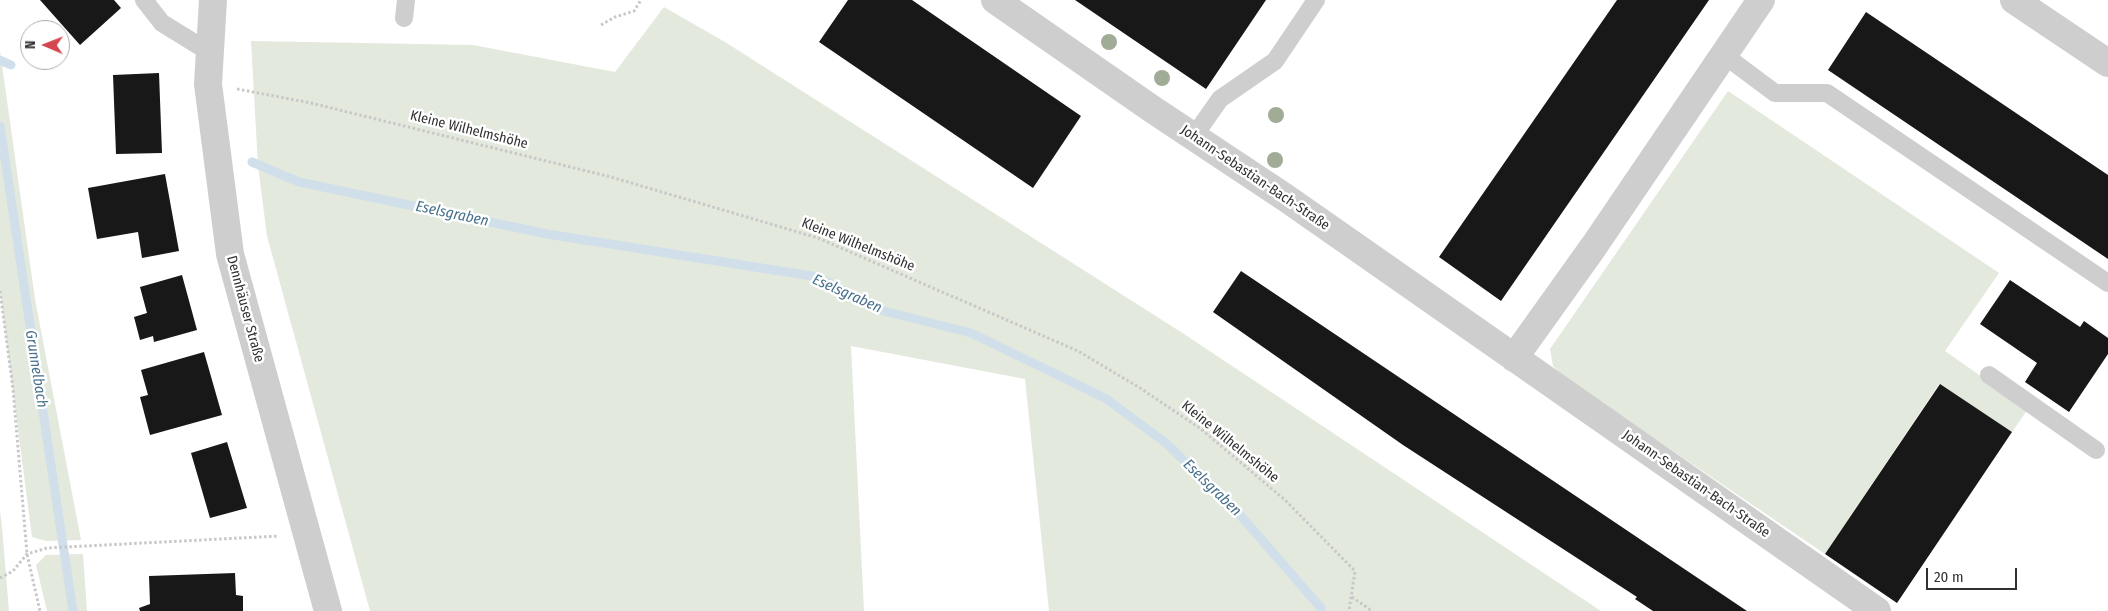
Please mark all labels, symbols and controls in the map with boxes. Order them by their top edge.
north arrow [20,20,70,70]
text: N [22,40,39,49]
street label: Kleine Wilhelmshöhe [408,107,530,153]
street label: Johann-Sebastian-Bach-Straße [1177,122,1333,234]
water label: Eselsgraben [414,198,490,230]
street label: Kleine Wilhelmshöhe [799,215,917,275]
street label: Dennhäuser Straße [223,254,267,364]
water label: Eselsgraben [810,271,884,317]
water label: Grunnelbach [21,329,51,409]
street label: Kleine Wilhelmshöhe [1178,398,1282,486]
street label: Johann-Sebastian-Bach-Straße [1619,427,1773,541]
water label: Eselsgraben [1179,456,1245,520]
scale bar [1928,558,2019,590]
text: 20 m [1934,568,1964,586]

